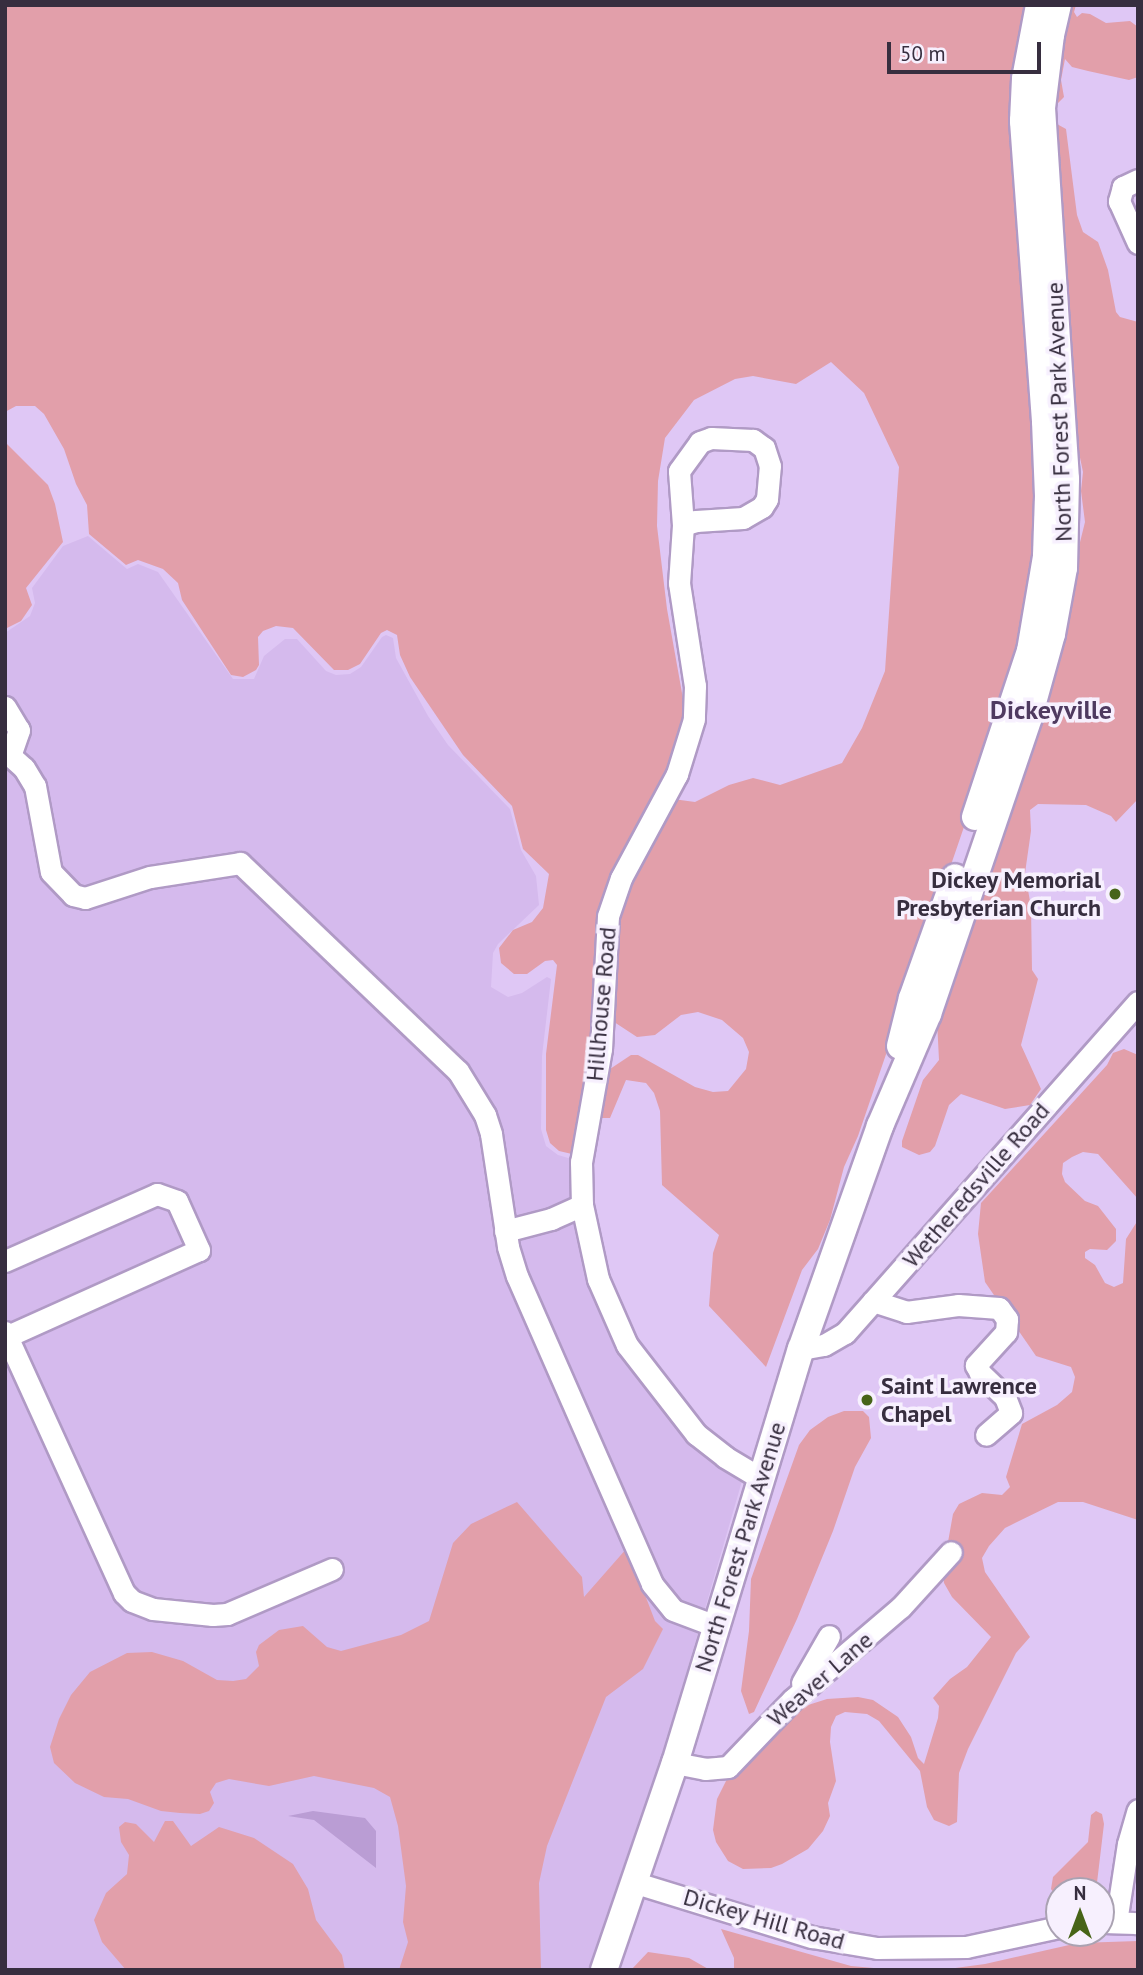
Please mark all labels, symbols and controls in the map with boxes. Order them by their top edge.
scale bar [891,28,1045,72]
text: 50 m [900,40,946,67]
street label: North Forest Park Avenue [1040,281,1078,543]
district label: Dickeyville [990,694,1112,726]
place label: Dickey Memorial Presbyterian Church [896,866,1101,922]
marker: Dickey Memorial Presbyterian Church [1107,886,1123,902]
street label: Hillhouse Road [580,926,622,1082]
street label: Wetheredsville Road [896,1097,1056,1273]
place label: Saint Lawrence Chapel [881,1372,1037,1428]
marker: Saint Lawrence Chapel [859,1392,875,1408]
street label: North Forest Park Avenue [688,1418,792,1676]
street label: Weaver Lane [761,1625,879,1733]
north arrow [1045,1877,1115,1947]
text: N [1074,1881,1086,1905]
street label: Dickey Hill Road [680,1882,848,1956]

